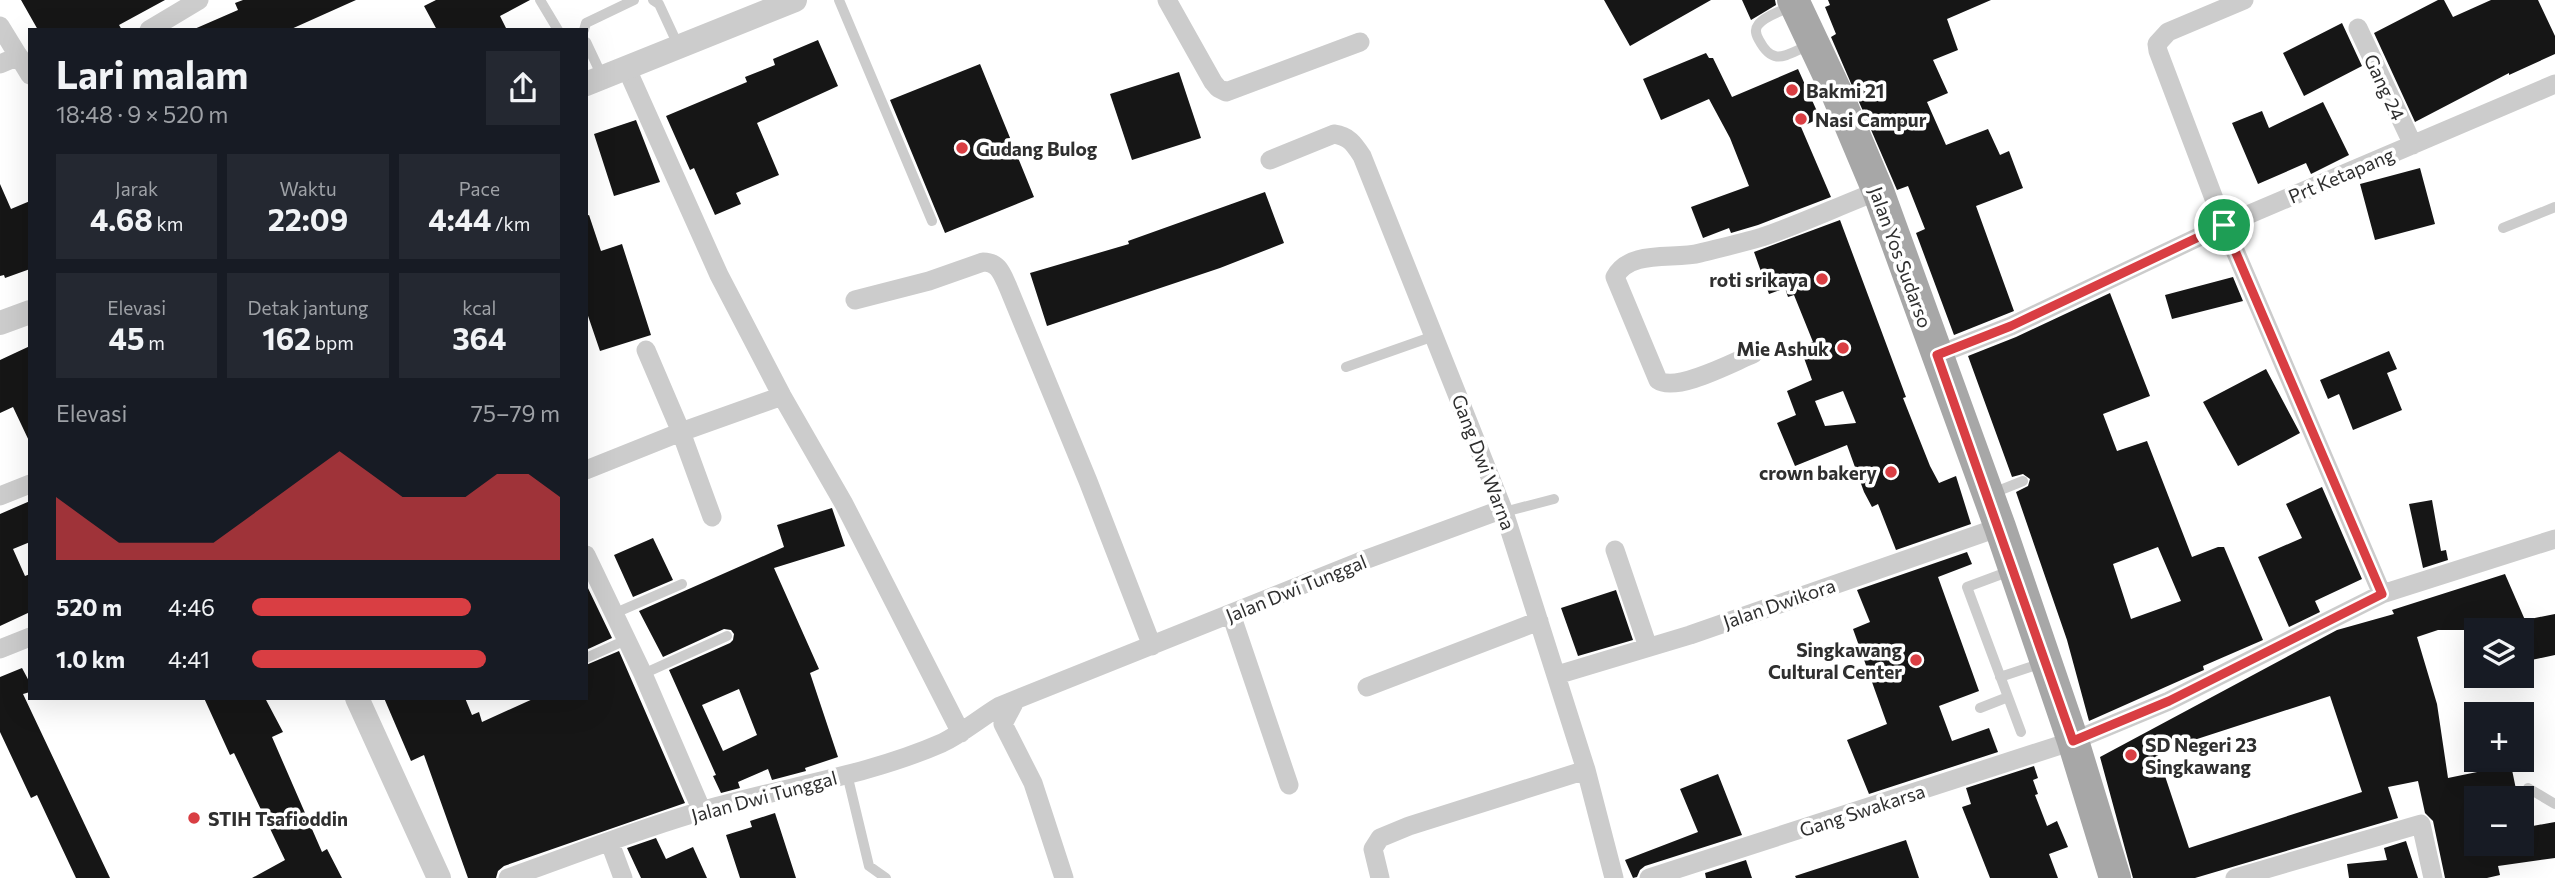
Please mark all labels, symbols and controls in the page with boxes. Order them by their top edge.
text: Lari malam [56,50,248,97]
street label: Gang 24 [2360,50,2410,124]
button: share [486,51,560,125]
place label: Bakmi 21 [1806,79,1884,102]
marker: Bakmi 21 [1784,82,1800,98]
text: 18:48 · 9 × 520 m [56,100,228,128]
place label: Nasi Campur [1815,108,1927,131]
marker: Nasi Campur [1793,111,1809,127]
place label: Gudang Bulog [976,137,1098,160]
marker: Gudang Bulog [954,140,970,156]
street label: Prt Ketapang [2284,142,2398,208]
text: Jarak [115,177,158,200]
text: Waktu [279,177,337,200]
text: Pace [459,177,500,200]
street label: Jalan Yos Sudarso [1865,183,1937,331]
pin [2194,195,2254,255]
text: 4.68 [90,200,153,237]
text: 22:09 [268,200,348,237]
text: 4:44 [428,200,491,237]
icon: arrive [2205,206,2243,244]
text: km [153,212,183,235]
text: /km [491,212,530,235]
place label: roti srikaya [1709,268,1808,291]
marker: roti srikaya [1814,271,1830,287]
text: Elevasi [107,296,166,319]
text: Detak jantung [248,296,368,319]
text: kcal [462,296,496,319]
text: 45 [109,319,145,356]
text: 162 [262,319,311,356]
text: 364 [452,319,507,356]
text: m [145,331,165,354]
text: bpm [311,331,354,354]
place label: Mie Ashuk [1737,337,1829,360]
marker: Mie Ashuk [1835,340,1851,356]
street label: Gang Dwi Warna [1448,391,1520,533]
text: Elevasi [56,399,127,427]
text: 75–79 m [471,399,560,427]
place label: crown bakery [1759,461,1878,484]
marker: crown bakery [1883,464,1899,480]
street label: Jalan Dwi Tunggal [1222,549,1370,627]
street label: Jalan Dwikora [1720,573,1838,633]
text: 520 m [56,593,122,621]
text: 4:46 [168,593,215,621]
map controls [2464,618,2534,856]
button: layers [2464,618,2534,688]
place label: Singkawang Cultural Center [1768,638,1903,683]
text: 1.0 km [56,645,125,673]
text: 4:41 [168,645,210,673]
marker: Singkawang Cultural Center [1908,652,1924,668]
button: + [2464,702,2534,772]
place label: SD Negeri 23 Singkawang [2145,733,2257,778]
marker: SD Negeri 23 Singkawang [2123,747,2139,763]
street label: Jalan Dwi Tunggal [689,766,839,826]
street label: Gang Swakarsa [1796,779,1928,841]
button: − [2464,786,2534,856]
place label: STIH Tsafioddin [208,807,348,830]
marker: STIH Tsafioddin [186,810,202,826]

